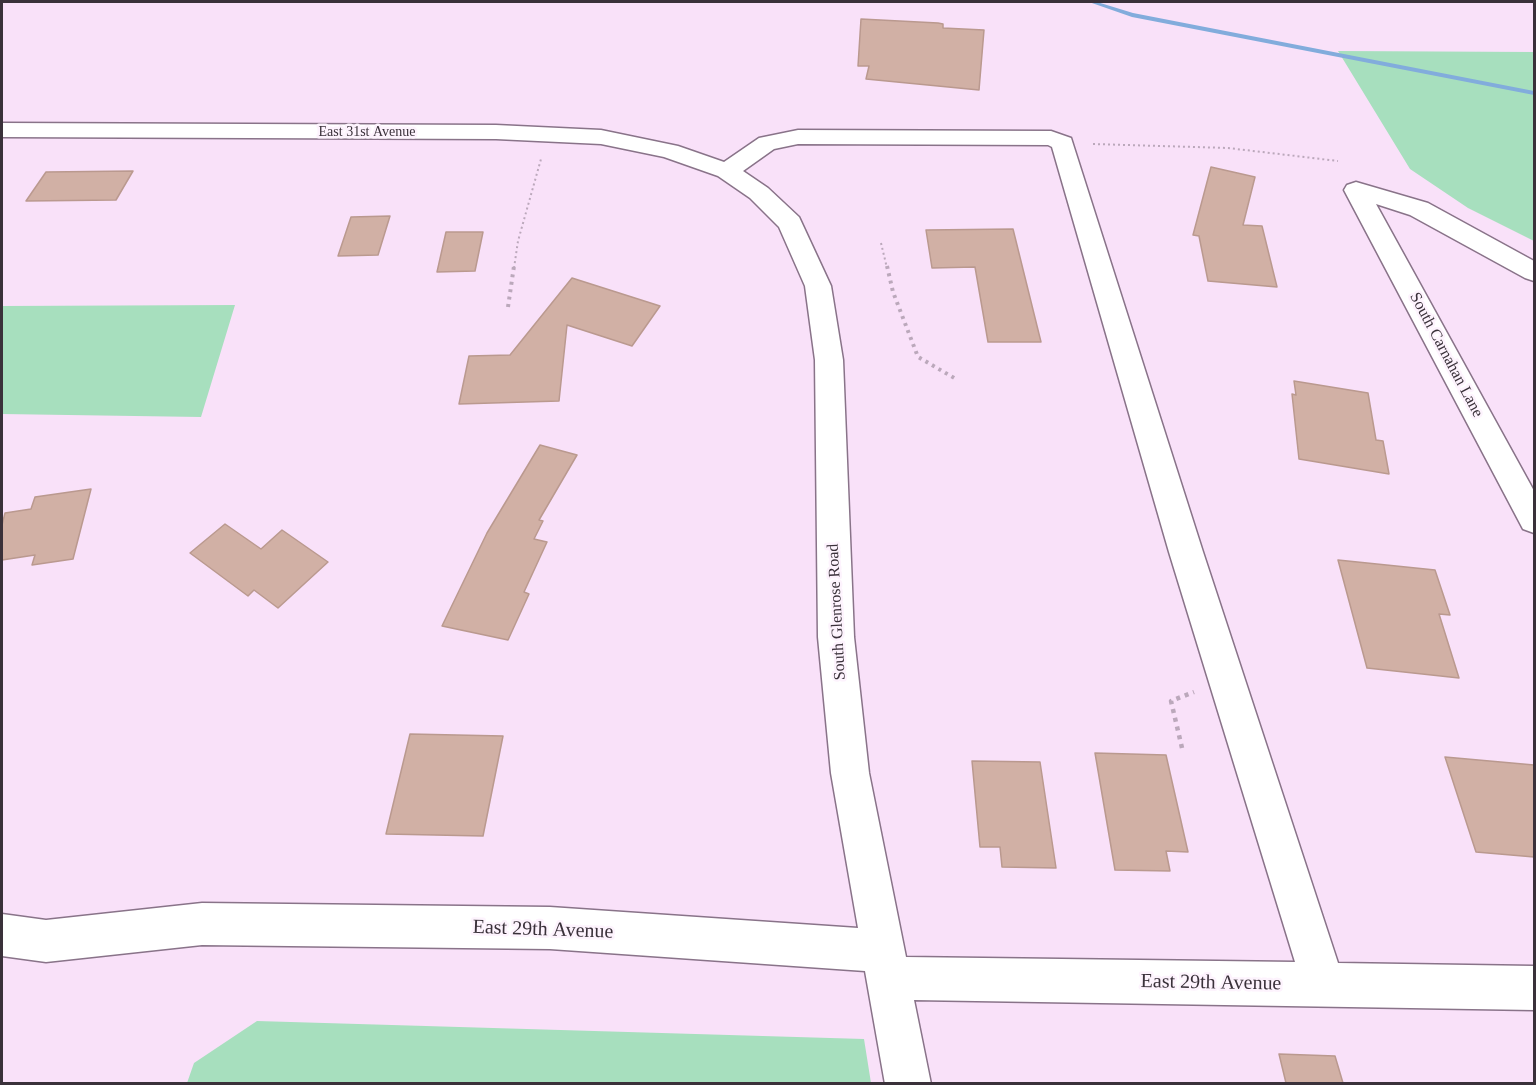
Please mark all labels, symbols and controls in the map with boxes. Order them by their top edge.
street label: East 31st Avenue [319,124,415,140]
street label: South Carnahan Lane [1405,289,1487,421]
street label: South Glenrose Road [824,543,850,681]
street label: East 29th Avenue [472,916,614,944]
street label: East 29th Avenue [1140,970,1282,996]

